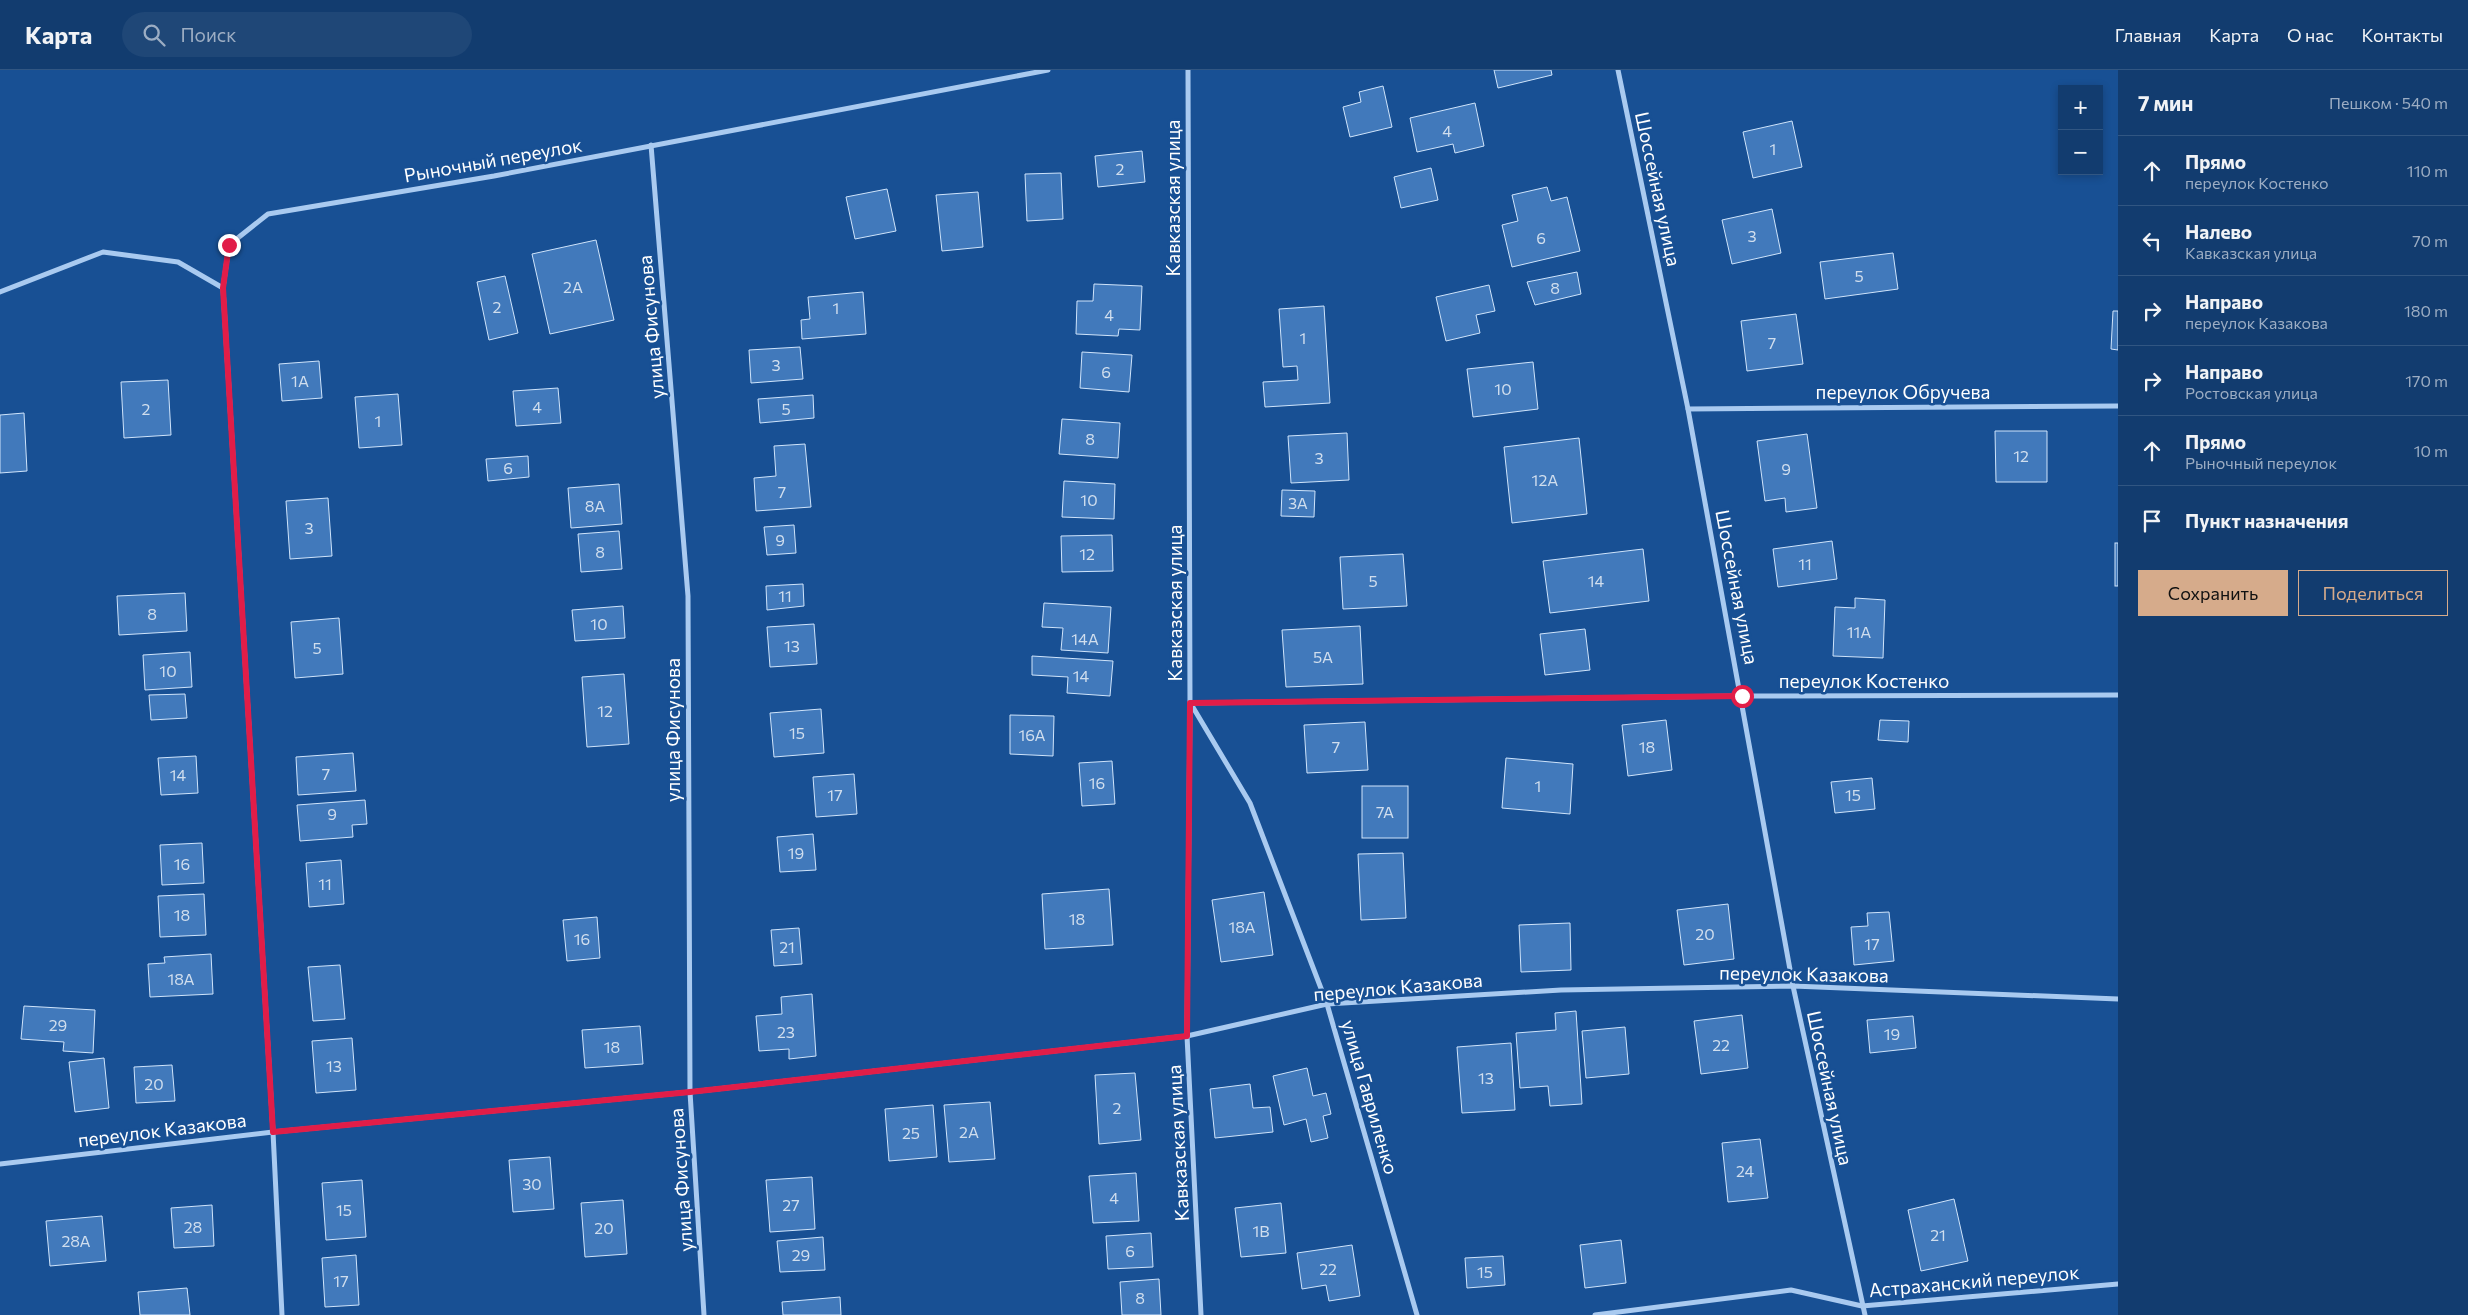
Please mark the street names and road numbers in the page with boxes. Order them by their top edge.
street label: Шоссейная улица [1631,110,1686,268]
street label: Кавказская улица [1161,120,1184,276]
street label: Рыночный переулок [402,133,584,187]
street label: улица Фисунова [633,254,668,400]
street label: переулок Обручева [1816,380,1990,403]
street label: Шоссейная улица [1711,508,1764,666]
street label: Кавказская улица [1163,525,1186,681]
street label: улица Фисунова [661,658,684,802]
street label: переулок Костенко [1779,669,1949,692]
street label: переулок Казакова [1719,961,1889,986]
street label: переулок Казакова [1312,968,1483,1005]
street label: Шоссейная улица [1803,1009,1858,1167]
street label: улица Гавриленко [1337,1017,1404,1177]
street label: Кавказская улица [1162,1064,1193,1222]
street label: улица Фисунова [664,1107,697,1253]
street label: переулок Казакова [76,1108,248,1151]
street label: Астраханский переулок [1868,1260,2080,1301]

